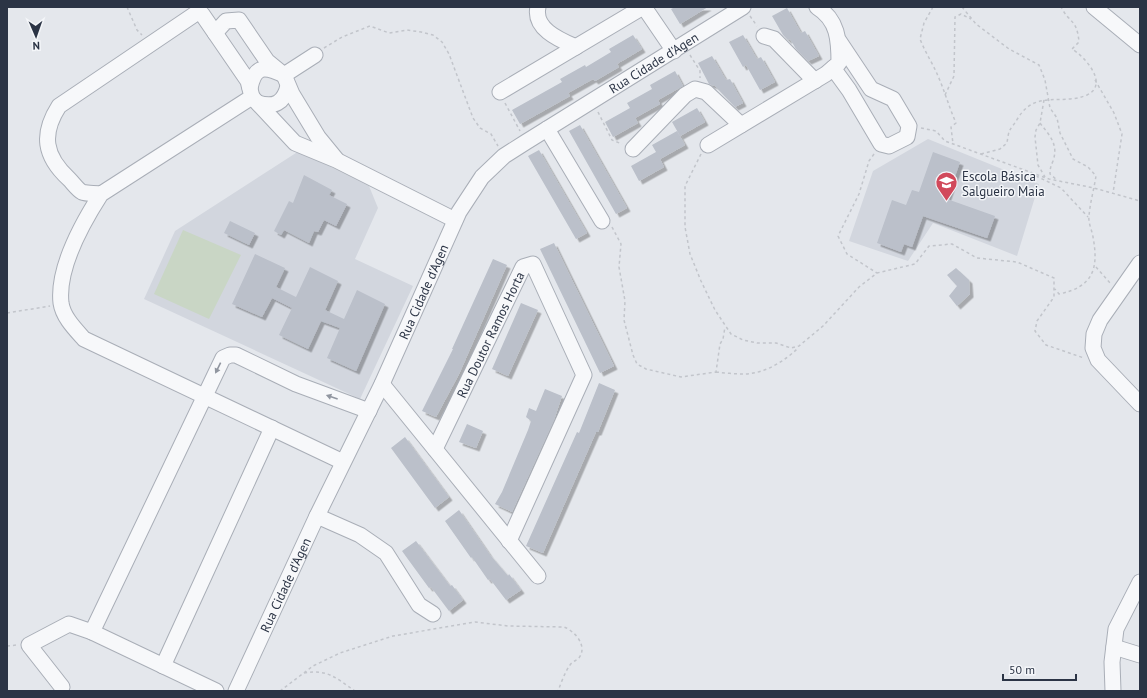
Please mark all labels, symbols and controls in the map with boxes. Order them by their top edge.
north arrow [16,16,56,56]
street label: Rua Cidade d'Agen [606,28,702,97]
text: N [32,39,40,53]
place label: Escola Básica Salgueiro Maia [962,168,1045,200]
school or university icon: Escola Básica Salgueiro Maia [934,170,960,203]
street label: Rua Cidade d'Agen [395,242,452,342]
street label: Rua Doutor Ramos Horta [453,269,528,401]
one-way arrow [215,362,221,374]
one-way arrow [326,393,338,399]
street label: Rua Cidade d'Agen [256,535,314,635]
scale bar [1003,656,1076,682]
text: 50 m [1009,662,1035,677]

